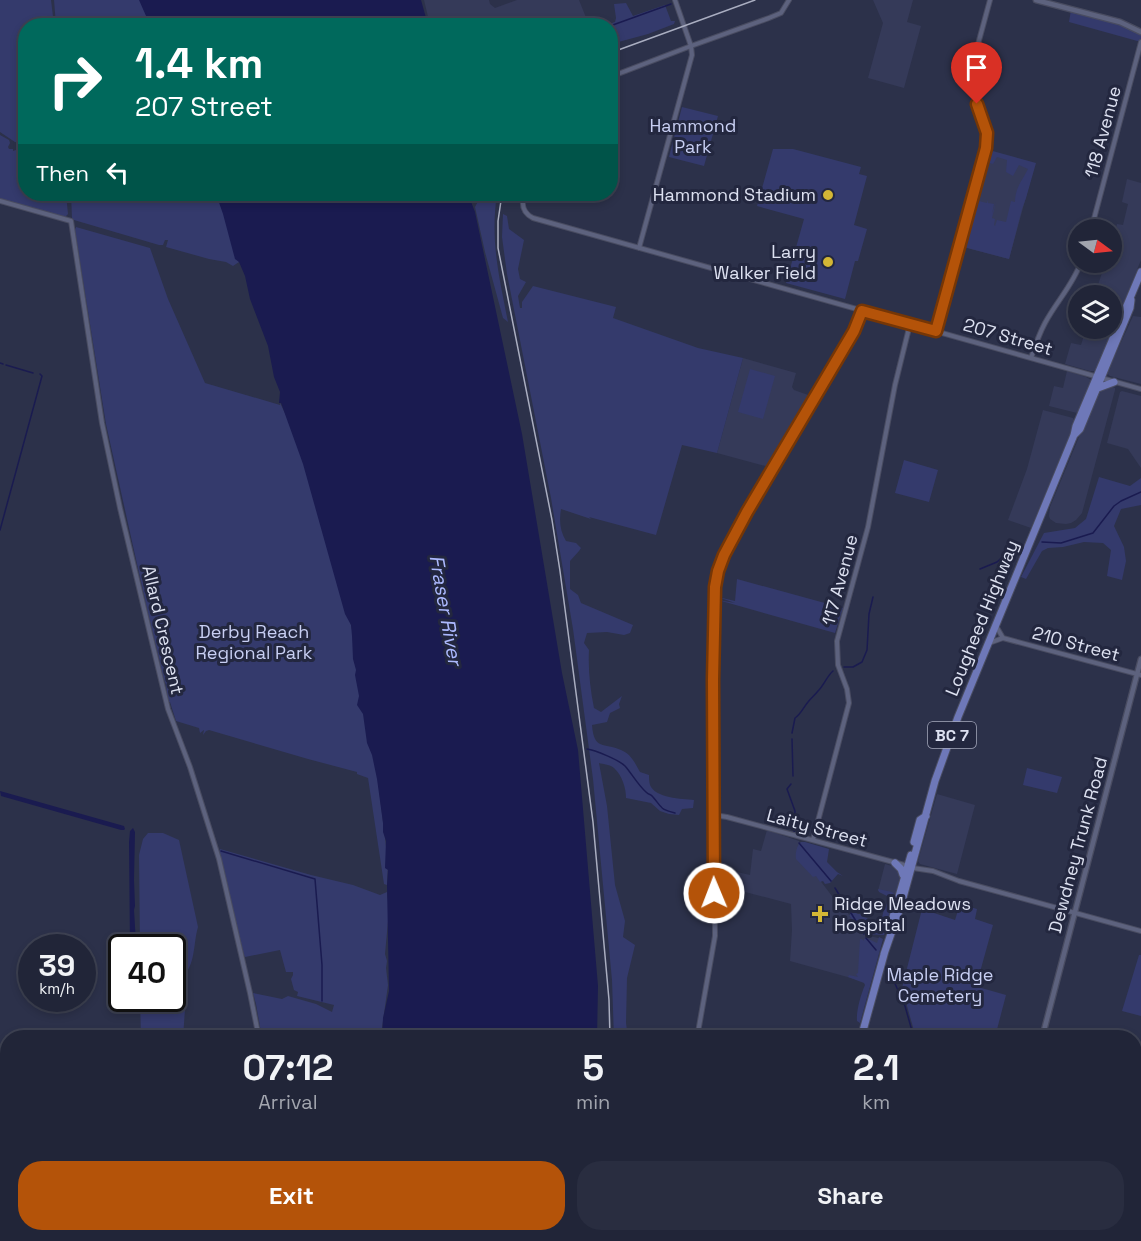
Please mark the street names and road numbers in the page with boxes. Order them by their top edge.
street label: 118 Avenue [1079,83,1126,180]
street label: 207 Street [961,313,1055,360]
street label: 117 Avenue [816,532,863,628]
street label: Lougheed Highway [940,536,1023,699]
street label: Allard Crescent [137,563,190,697]
street label: 210 Street [1030,621,1122,666]
road number: BC 7 [928,722,976,748]
street label: Dewdney Trunk Road [1043,754,1112,936]
street label: Laity Street [764,803,870,852]

